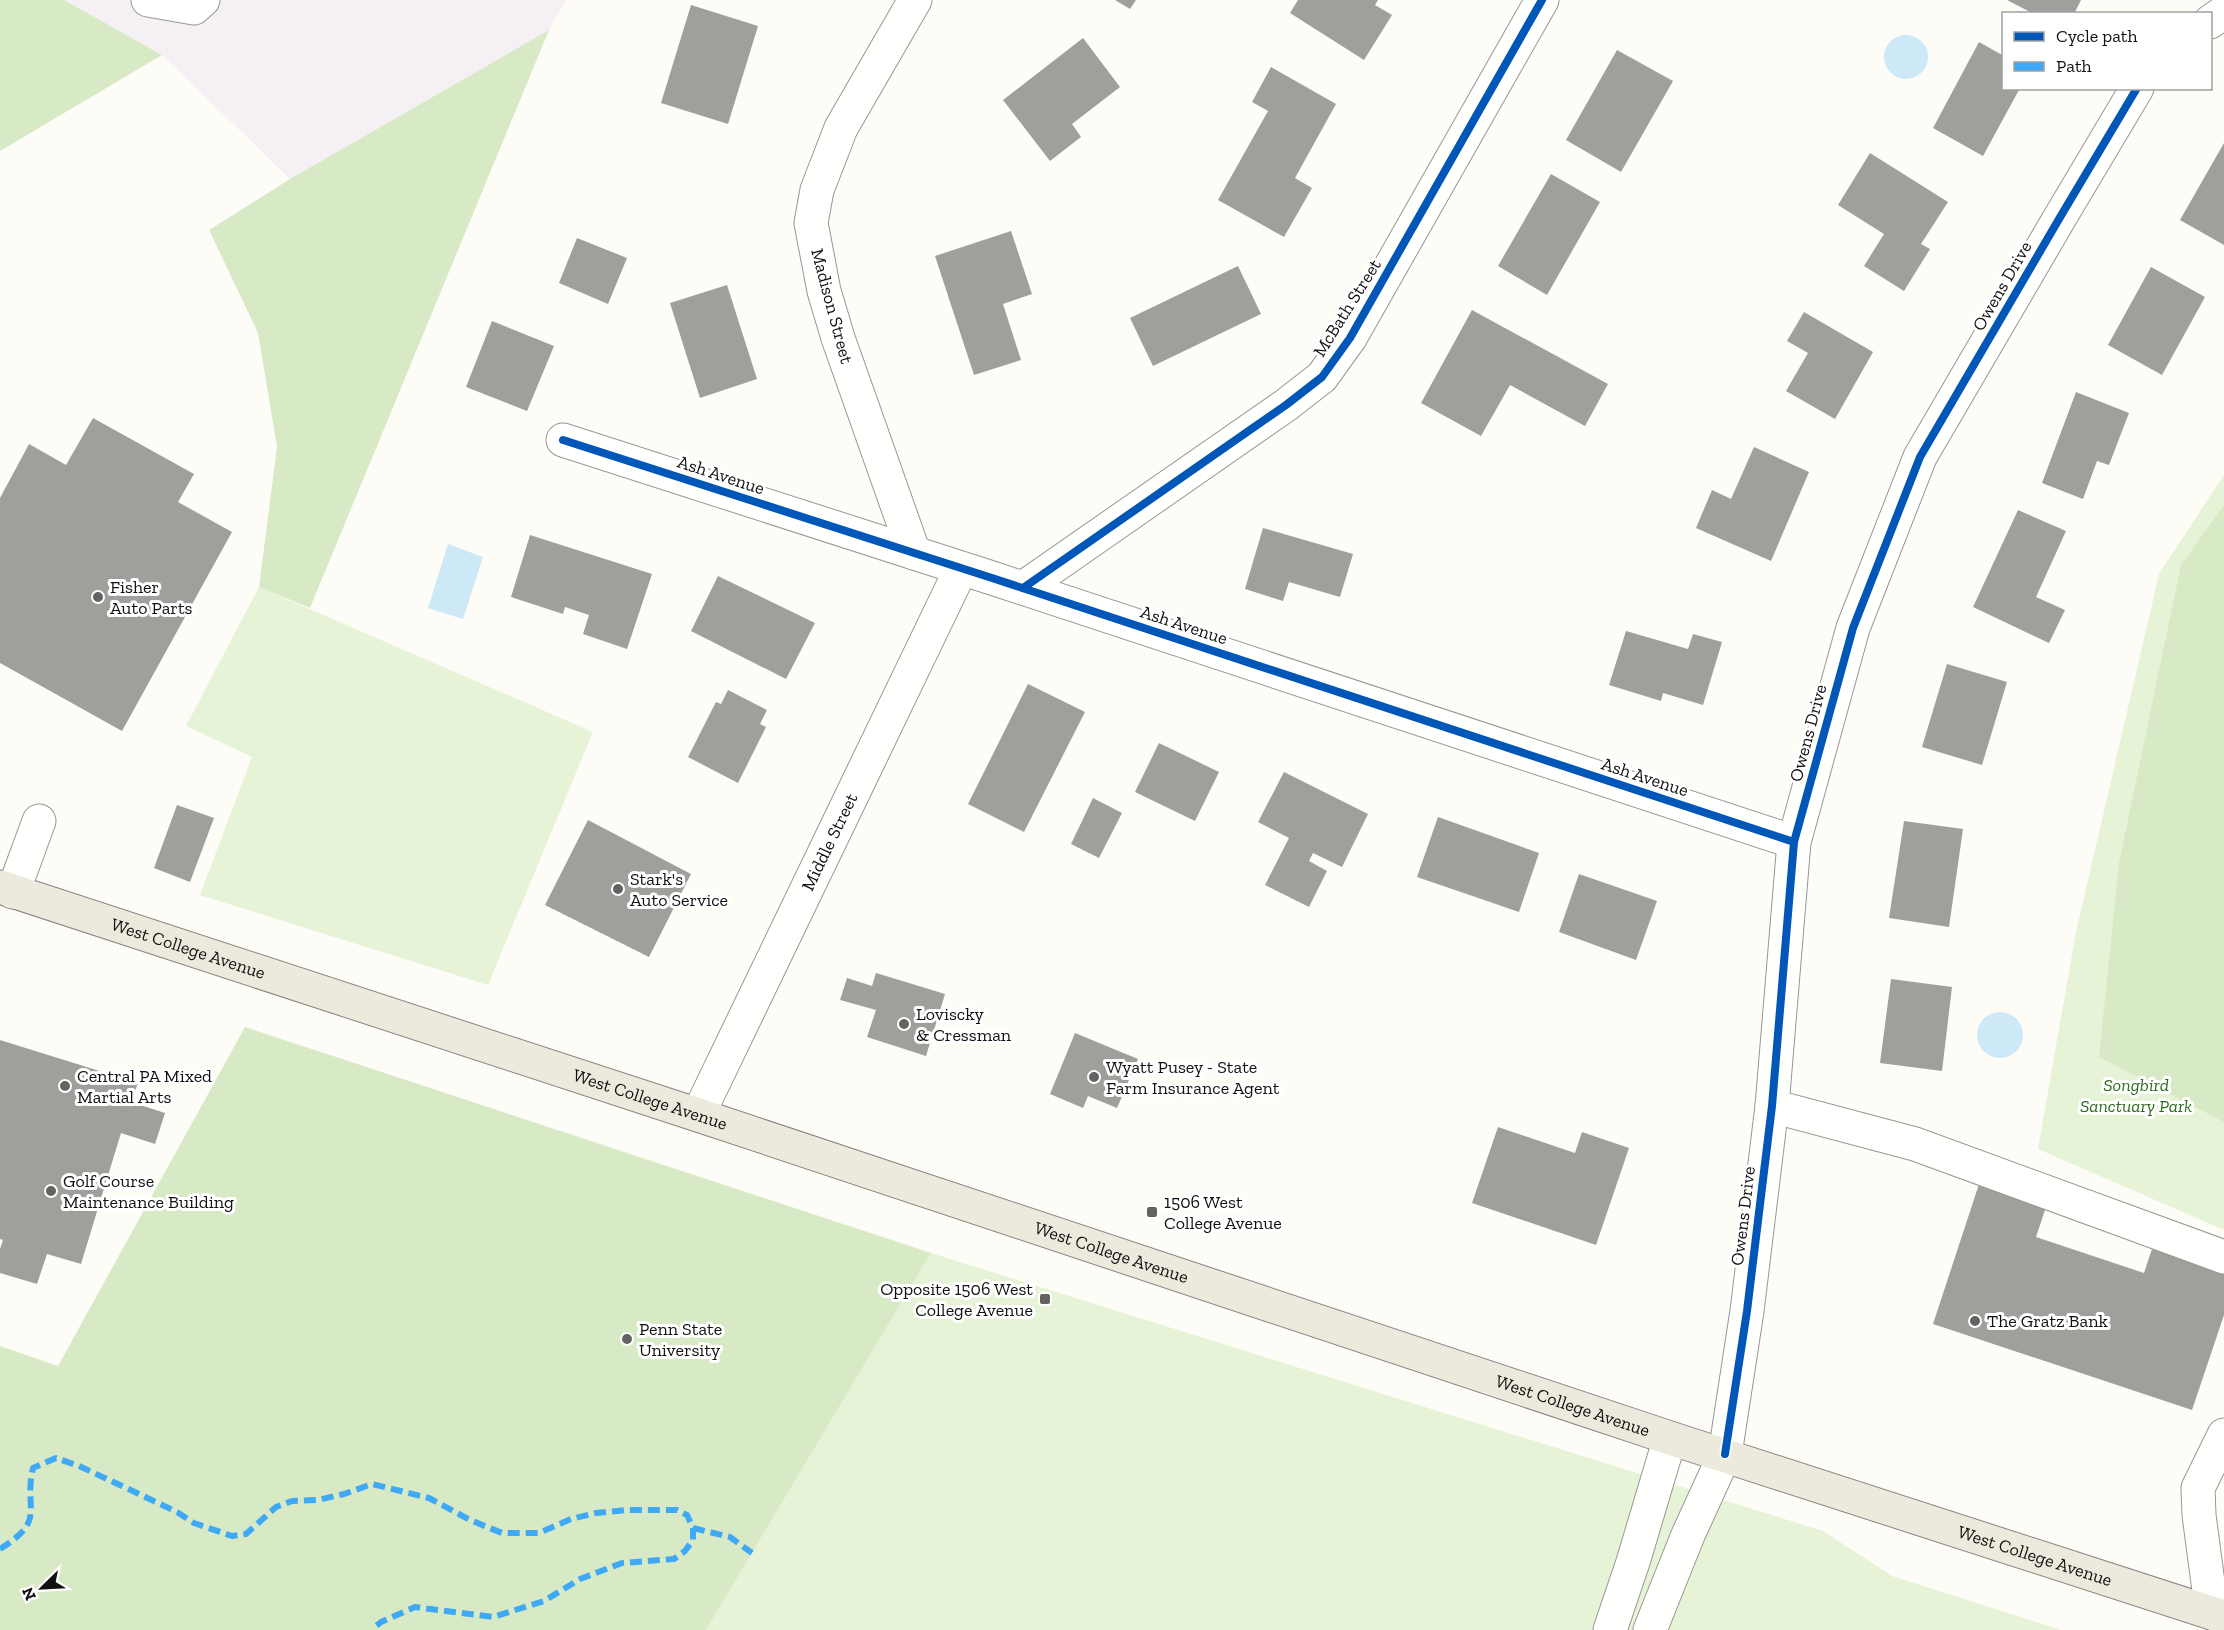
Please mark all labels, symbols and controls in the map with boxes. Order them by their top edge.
legend [2002,12,2212,90]
text: Cycle path [2056,25,2138,47]
text: Path [2056,55,2092,77]
street label: Owens Drive [1968,237,2036,335]
street label: Madison Street [806,246,858,366]
street label: McBath Street [1308,255,1386,361]
street label: Ash Avenue [675,451,767,499]
place label: Fisher Auto Parts [110,576,193,619]
marker: Fisher Auto Parts [91,590,105,604]
street label: Ash Avenue [1138,601,1230,649]
street label: Owens Drive [1784,682,1832,784]
street label: Ash Avenue [1599,753,1691,801]
street label: Middle Street [797,789,862,894]
place label: Stark's Auto Service [630,868,728,911]
marker: Stark's Auto Service [611,882,625,896]
street label: West College Avenue [108,913,268,984]
place label: Loviscky & Cressman [916,1003,1012,1046]
marker: Loviscky & Cressman [897,1017,911,1031]
place label: Wyatt Pusey - State Farm Insurance Agent [1106,1056,1280,1099]
street label: West College Avenue [570,1064,730,1135]
place label: Central PA Mixed Martial Arts [77,1065,212,1108]
marker: Wyatt Pusey - State Farm Insurance Agent [1087,1070,1101,1084]
park label: Songbird Sanctuary Park [2080,1074,2192,1117]
marker: Central PA Mixed Martial Arts [58,1079,72,1093]
street label: Owens Drive [1726,1165,1760,1267]
place label: Golf Course Maintenance Building [63,1170,234,1213]
marker: Golf Course Maintenance Building [44,1184,58,1198]
place label: 1506 West College Avenue [1164,1191,1282,1234]
marker: 1506 West College Avenue [1145,1205,1159,1219]
street label: West College Avenue [1032,1217,1191,1288]
place label: Opposite 1506 West College Avenue [880,1278,1033,1321]
marker: Opposite 1506 West College Avenue [1038,1292,1052,1306]
place label: The Gratz Bank [1987,1310,2108,1332]
marker: The Gratz Bank [1968,1314,1982,1328]
place label: Penn State University [639,1318,722,1361]
marker: Penn State University [620,1332,634,1346]
street label: West College Avenue [1493,1370,1653,1441]
street label: West College Avenue [1955,1521,2115,1591]
north arrow [12,1558,72,1618]
text: N [18,1584,40,1603]

